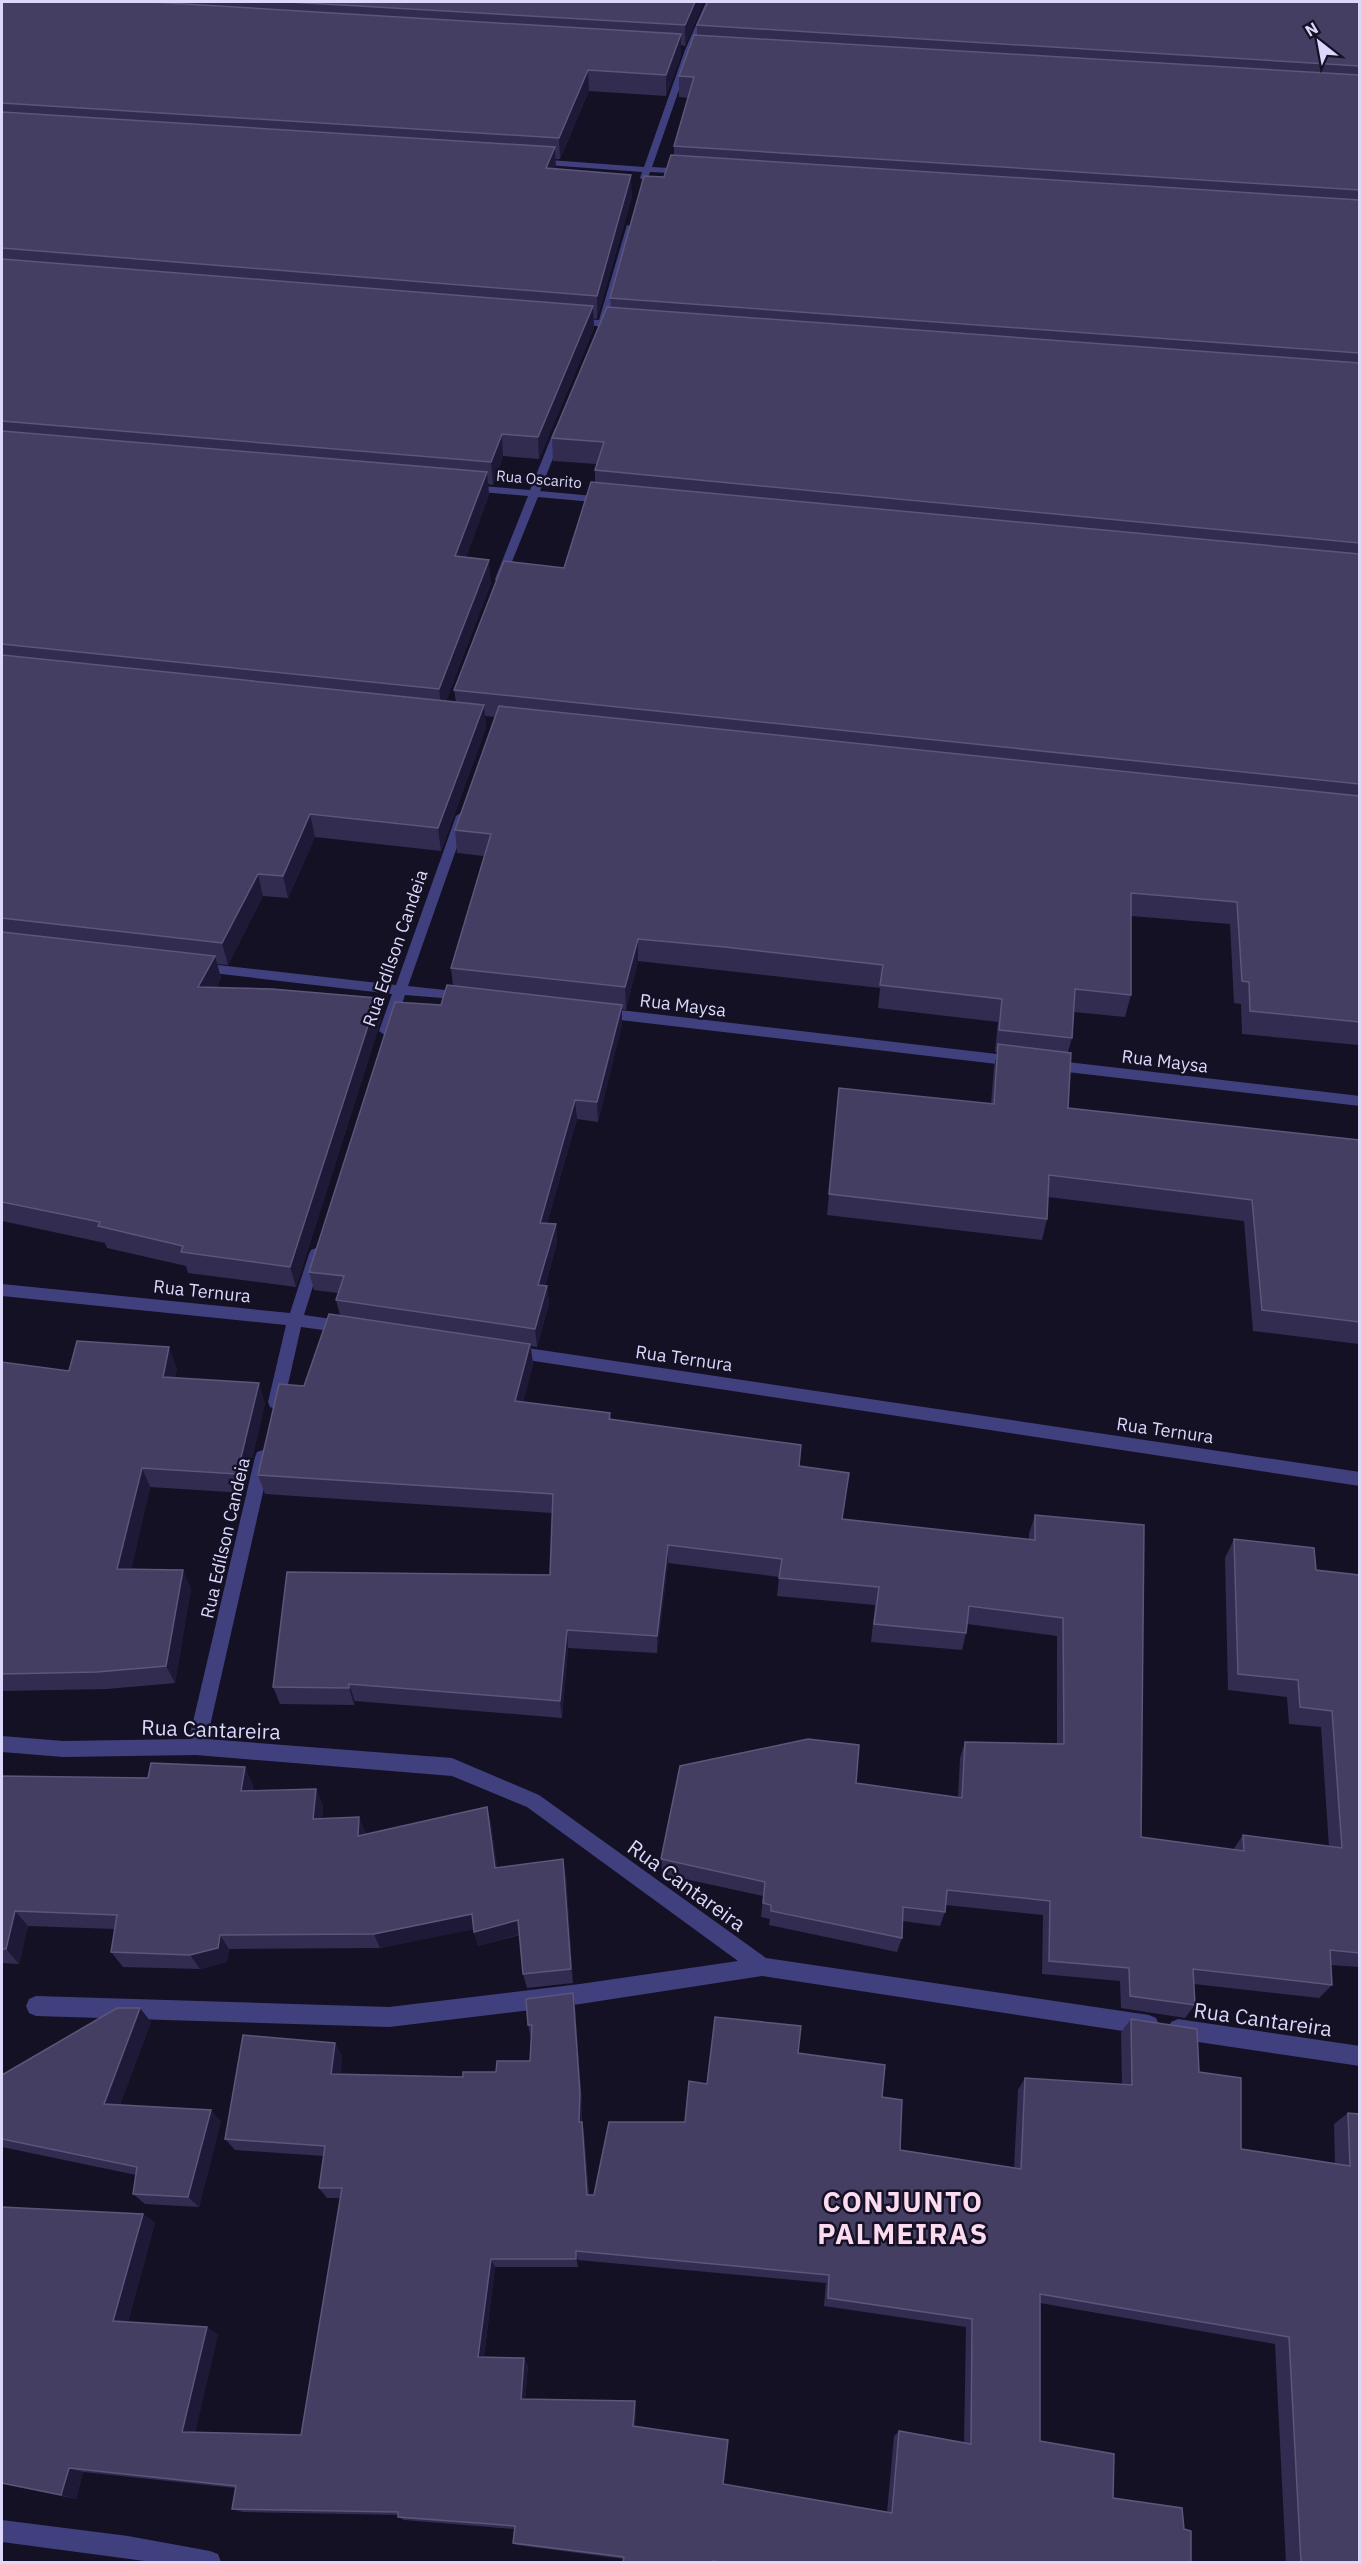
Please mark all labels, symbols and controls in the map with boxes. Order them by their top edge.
north arrow [1289,12,1349,72]
text: N [1301,18,1321,41]
street label: Rua Oscarito [495,466,583,492]
street label: Rua Edílson Candeia [357,866,433,1030]
street label: Rua Maysa [638,988,728,1022]
street label: Rua Maysa [1120,1044,1210,1078]
street label: Rua Ternura [152,1274,252,1308]
street label: Rua Ternura [634,1340,734,1376]
street label: Rua Ternura [1115,1412,1215,1448]
street label: Rua Edílson Candeia [195,1455,255,1621]
street label: Rua Cantareira [141,1713,281,1745]
street label: Rua Cantareira [622,1833,752,1937]
street label: Rua Cantareira [1192,1995,1334,2043]
district label: CONJUNTO PALMEIRAS [817,2183,989,2252]

